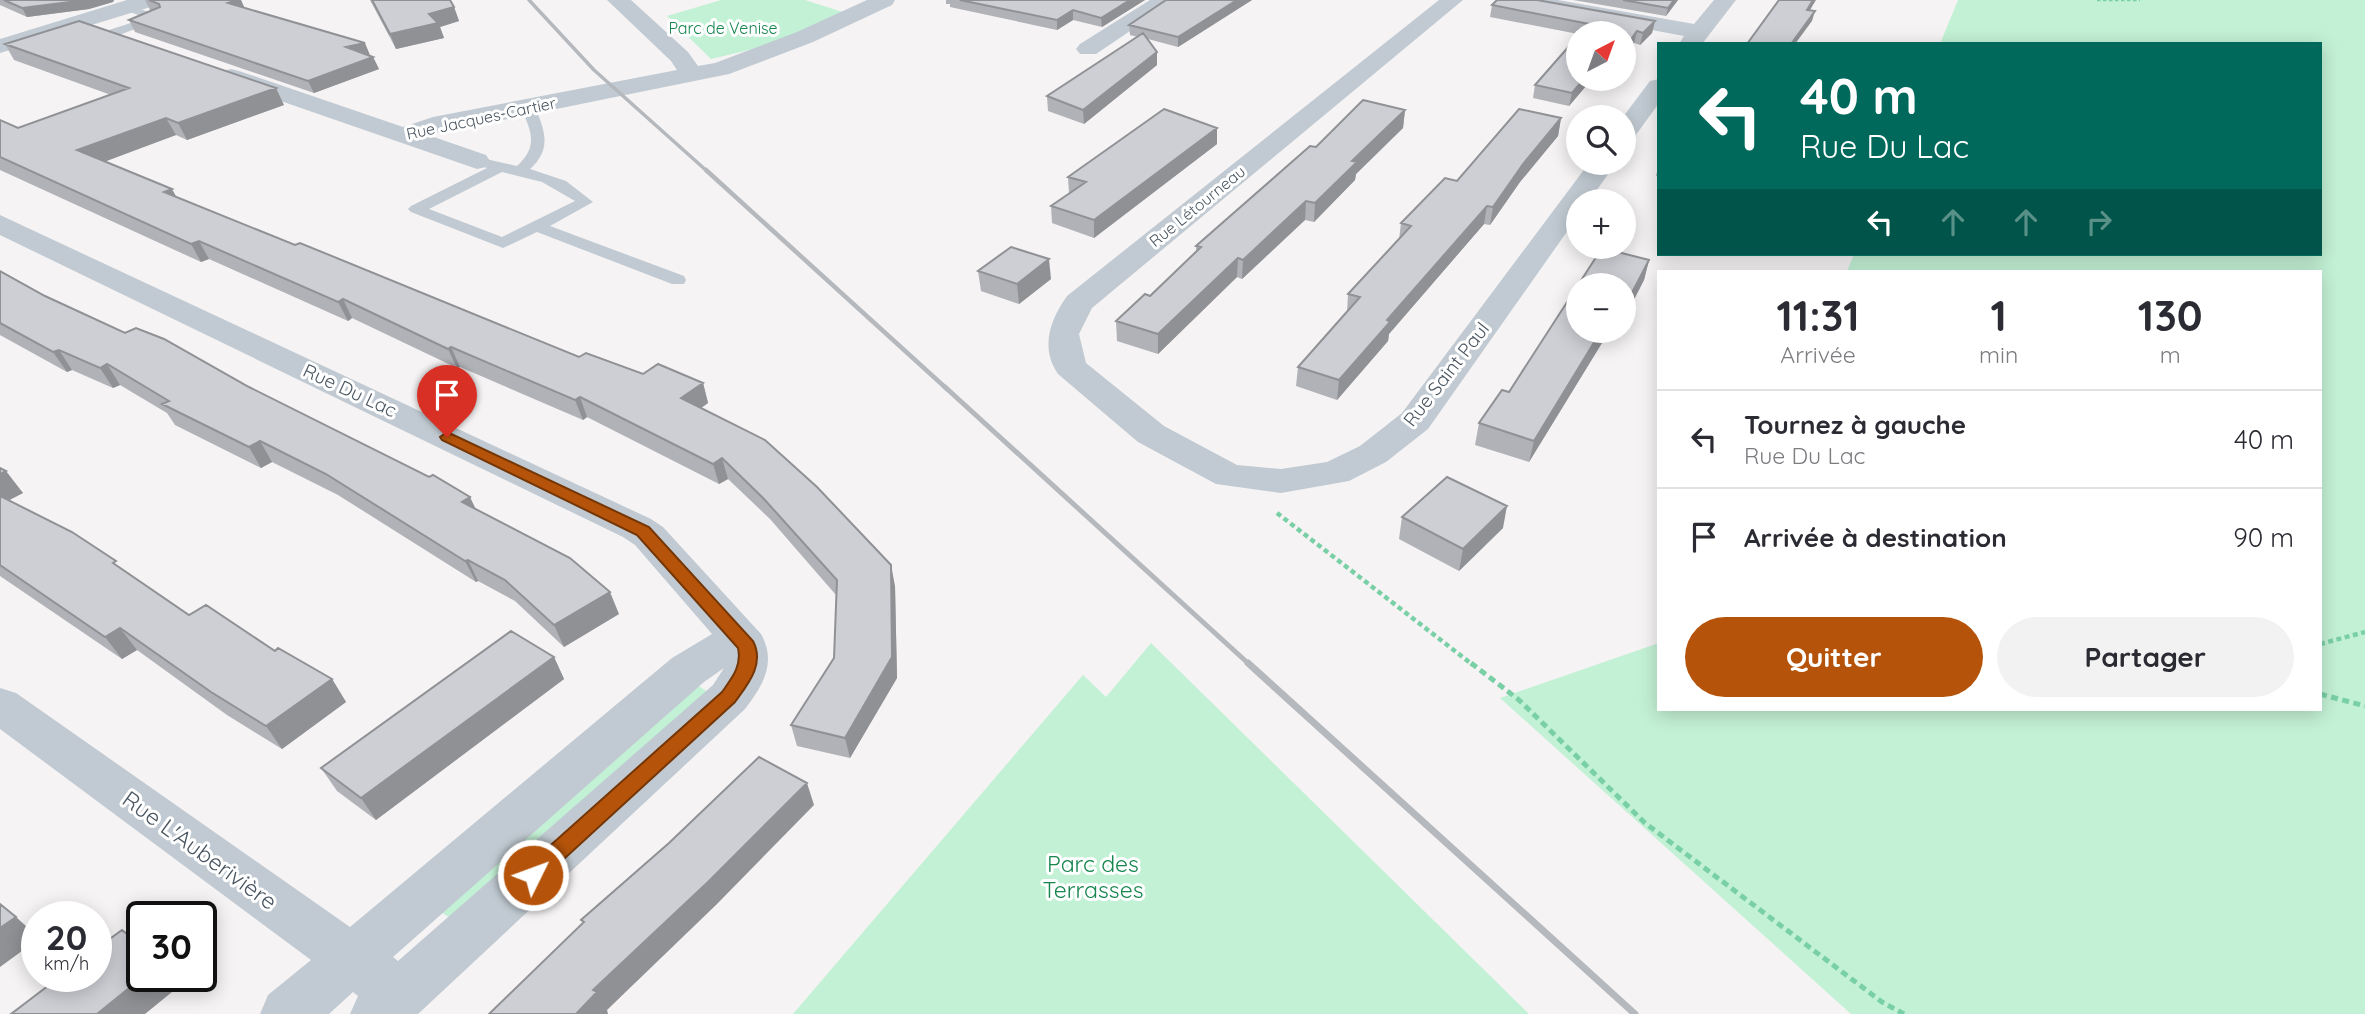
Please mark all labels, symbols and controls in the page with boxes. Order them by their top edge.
park label: Parc de Venise [668,18,778,38]
north arrow [1566,21,1636,91]
map controls [1566,21,1636,343]
text: 40 m [1800,65,1918,126]
icon: left [1685,70,1776,161]
street label: Rue Jacques-Cartier [405,92,557,144]
button: search [1566,105,1636,175]
text: Rue Du Lac [1800,126,1969,166]
street label: Rue Létourneau [1145,161,1249,251]
button: + [1566,189,1636,259]
icon: left [1861,203,1899,241]
icon: ahead [1934,203,1972,241]
icon: ahead [2007,203,2045,241]
icon: right [2080,203,2118,241]
button: − [1566,273,1636,343]
text: 11:31 [1777,289,1860,342]
text: 1 [1991,289,2007,342]
text: 130 [2138,289,2202,342]
street label: Rue Saint Paul [1398,317,1494,431]
text: Arrivée [1780,340,1856,369]
text: min [1979,340,2018,369]
text: m [2160,340,2181,369]
street label: Rue Du Lac [299,358,401,422]
pin [417,365,477,437]
icon: arrive [428,376,466,414]
text: Tournez à gauche [1744,408,1966,441]
icon: left [1685,420,1723,458]
text: 40 m [2234,423,2294,456]
text: Rue Du Lac [1744,441,1866,470]
icon: arrive [1685,518,1723,556]
text: Arrivée à destination [1744,521,2007,554]
text: 90 m [2233,521,2294,554]
button: Quitter [1685,617,1983,697]
button: Partager [1997,617,2294,697]
street label: Rue L'Auberivière [117,784,283,916]
position arrow [496,838,570,912]
park label: Parc des Terrasses [1043,849,1143,904]
speed limit sign: 30 [126,901,217,992]
text: 20 [46,915,87,959]
text: km/h [44,952,89,975]

